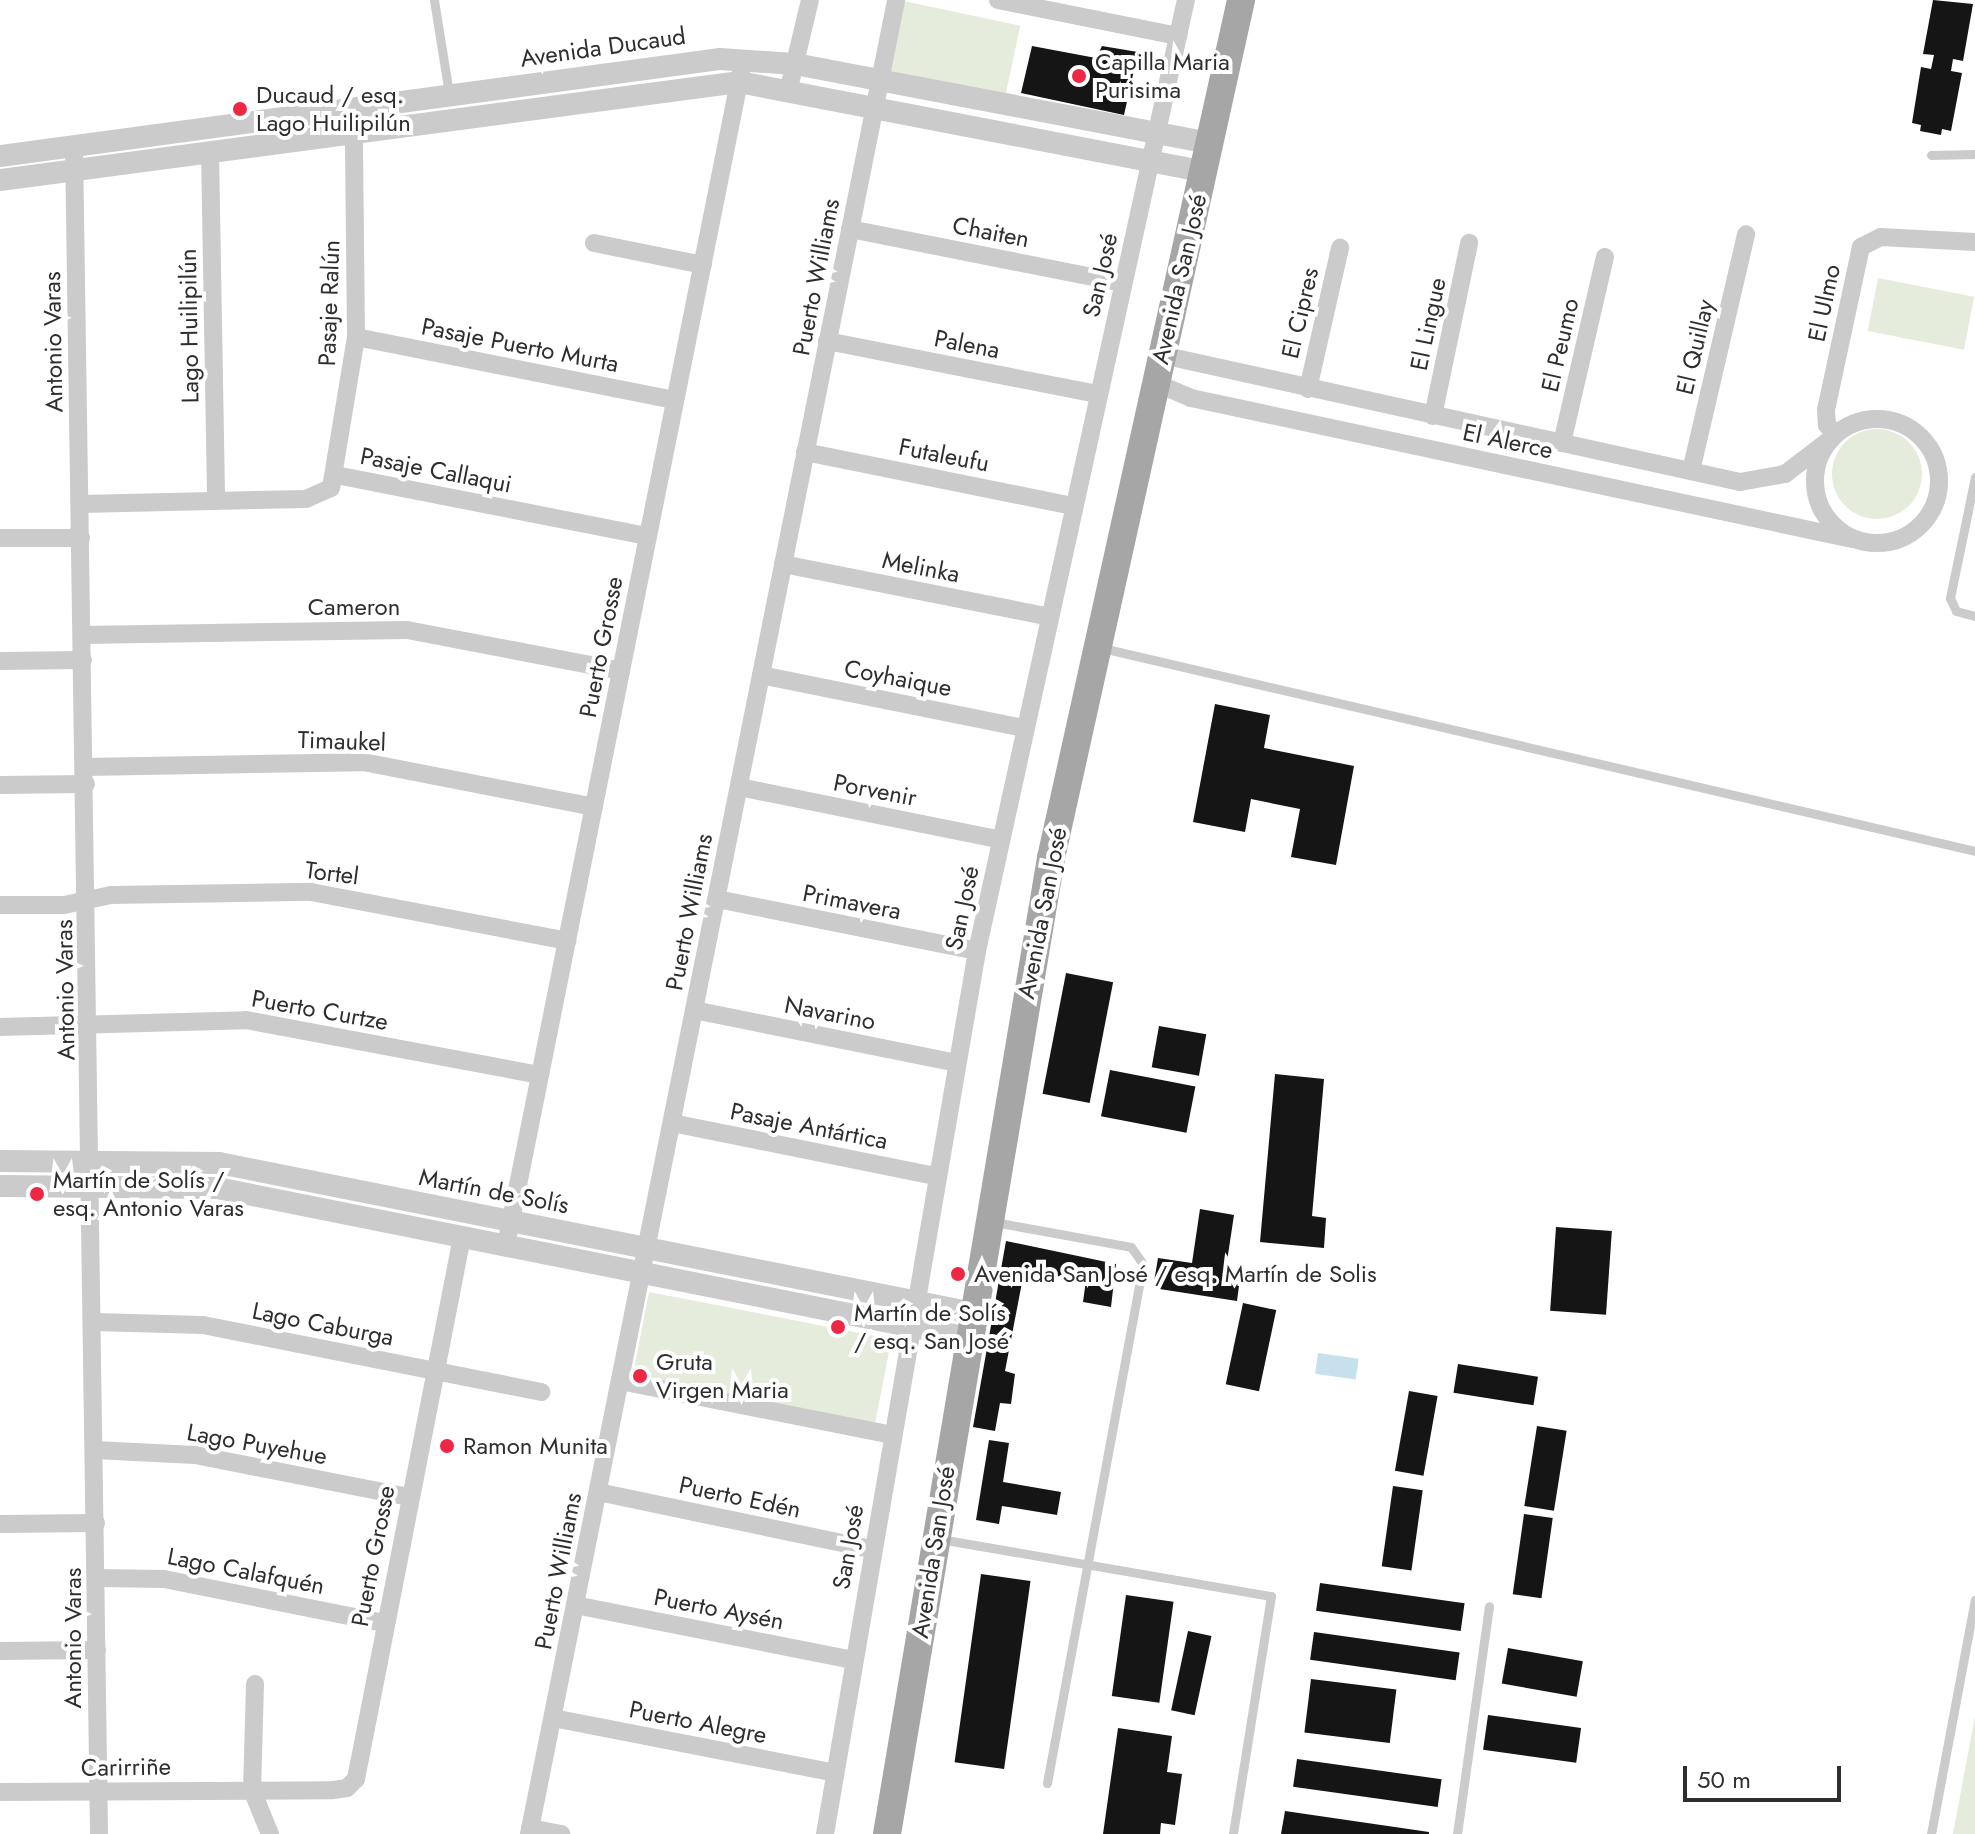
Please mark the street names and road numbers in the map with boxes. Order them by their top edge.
street label: Avenida Ducaud [518,21,688,73]
street label: Avenida San José [1145,191,1213,367]
street label: Puerto Williams [787,196,845,358]
street label: Chaiten [950,210,1032,254]
street label: San José [1076,230,1124,320]
street label: Pasaje Ralún [312,239,346,367]
street label: Lago Huilipilún [173,248,205,404]
street label: El Ulmo [1802,262,1846,344]
street label: El Cipres [1276,265,1324,361]
street label: Antonio Varas [37,271,69,413]
street label: El Lingue [1404,275,1452,373]
street label: El Peumo [1535,295,1585,395]
street label: El Quillay [1670,297,1720,397]
street label: Pasaje Puerto Murta [419,312,621,378]
street label: Palena [932,324,1002,364]
street label: El Alerce [1460,417,1556,465]
street label: Futaleufu [896,432,992,478]
street label: Pasaje Callaqui [358,441,514,499]
street label: Melinka [880,545,962,589]
street label: Puerto Grosse [573,574,629,720]
street label: Cameron [308,593,400,621]
street label: Coyhaique [842,653,954,703]
street label: Timaukel [297,725,387,757]
street label: Porvenir [831,768,919,812]
street label: Avenida San José [1011,825,1073,1001]
street label: Puerto Williams [660,831,718,993]
street label: Tortel [304,855,360,891]
street label: San José [939,863,985,953]
street label: Primavera [800,878,904,926]
street label: Antonio Varas [49,919,81,1061]
street label: Puerto Curtze [250,984,390,1036]
street label: Navarino [782,990,878,1036]
street label: Pasaje Antártica [728,1097,890,1155]
street label: Martín de Solís [417,1162,571,1220]
street label: Lago Caburga [250,1296,396,1352]
street label: Lago Puyehue [185,1418,329,1470]
street label: Avenida San José [905,1464,961,1640]
street label: Puerto Edén [676,1470,804,1524]
street label: Puerto Grosse [345,1483,401,1629]
street label: Puerto Williams [529,1490,587,1652]
street label: San José [826,1502,870,1592]
street label: Lago Calafquén [165,1542,327,1600]
street label: Antonio Varas [59,1568,87,1708]
street label: Puerto Aysén [652,1582,786,1636]
street label: Puerto Alegre [627,1695,769,1749]
street label: Carirriñe [81,1752,171,1782]

